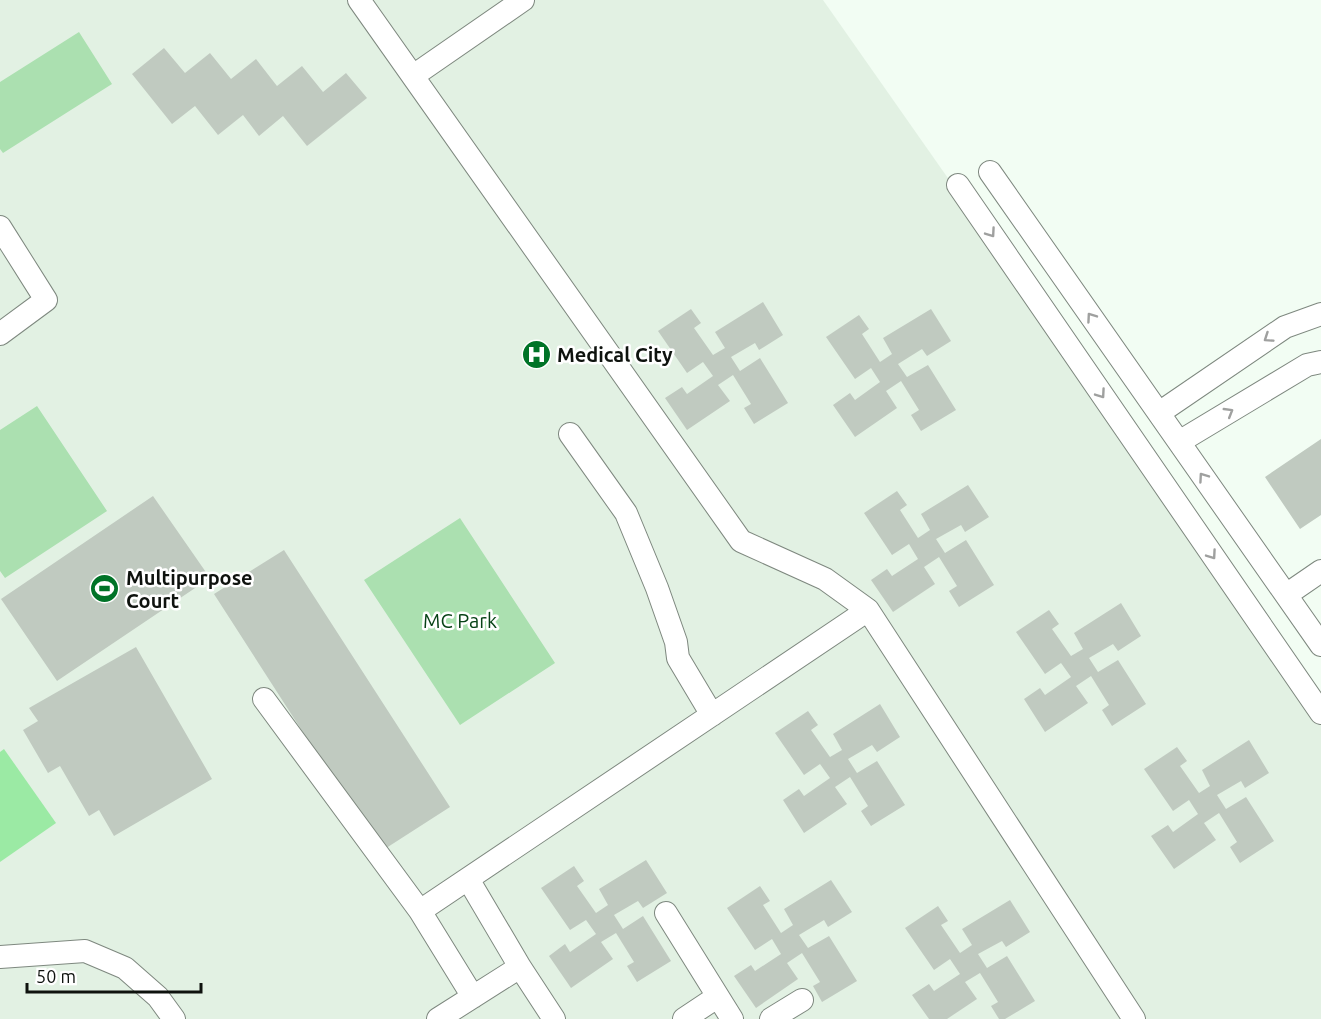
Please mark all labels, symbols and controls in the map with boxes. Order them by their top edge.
one-way arrow [984,227,995,238]
one-way arrow [1087,312,1098,323]
one-way arrow [1264,331,1275,342]
hospital icon: Medical City [520,339,552,371]
place label: Medical City [557,343,673,366]
one-way arrow [1094,387,1105,398]
one-way arrow [1223,408,1233,420]
one-way arrow [1199,472,1210,483]
one-way arrow [1205,548,1216,559]
place label: Multipurpose Court [126,566,253,612]
sports icon: Multipurpose Court [89,573,121,605]
park label: MC Park [423,609,497,632]
scale bar [27,956,201,994]
text: 50 m [36,966,76,986]

